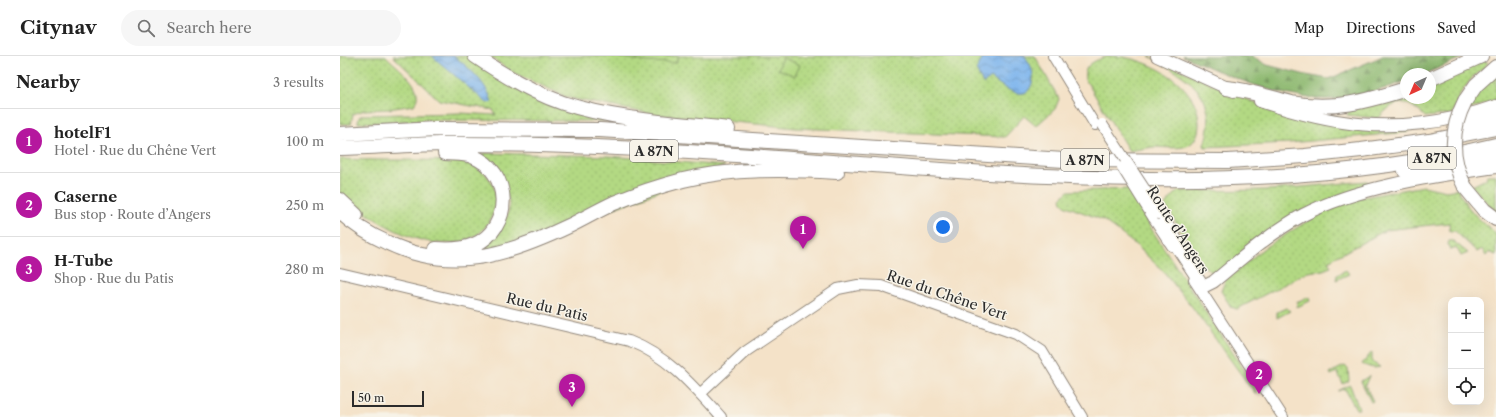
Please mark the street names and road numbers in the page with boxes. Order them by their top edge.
road number: A 87N [630,140,678,162]
road number: A 87N [1408,147,1456,169]
road number: A 87N [1061,149,1109,171]
street label: Route d’Angers [1143,183,1213,277]
street label: Rue du Chêne Vert [884,266,1010,324]
street label: Rue du Patis [505,289,589,325]

